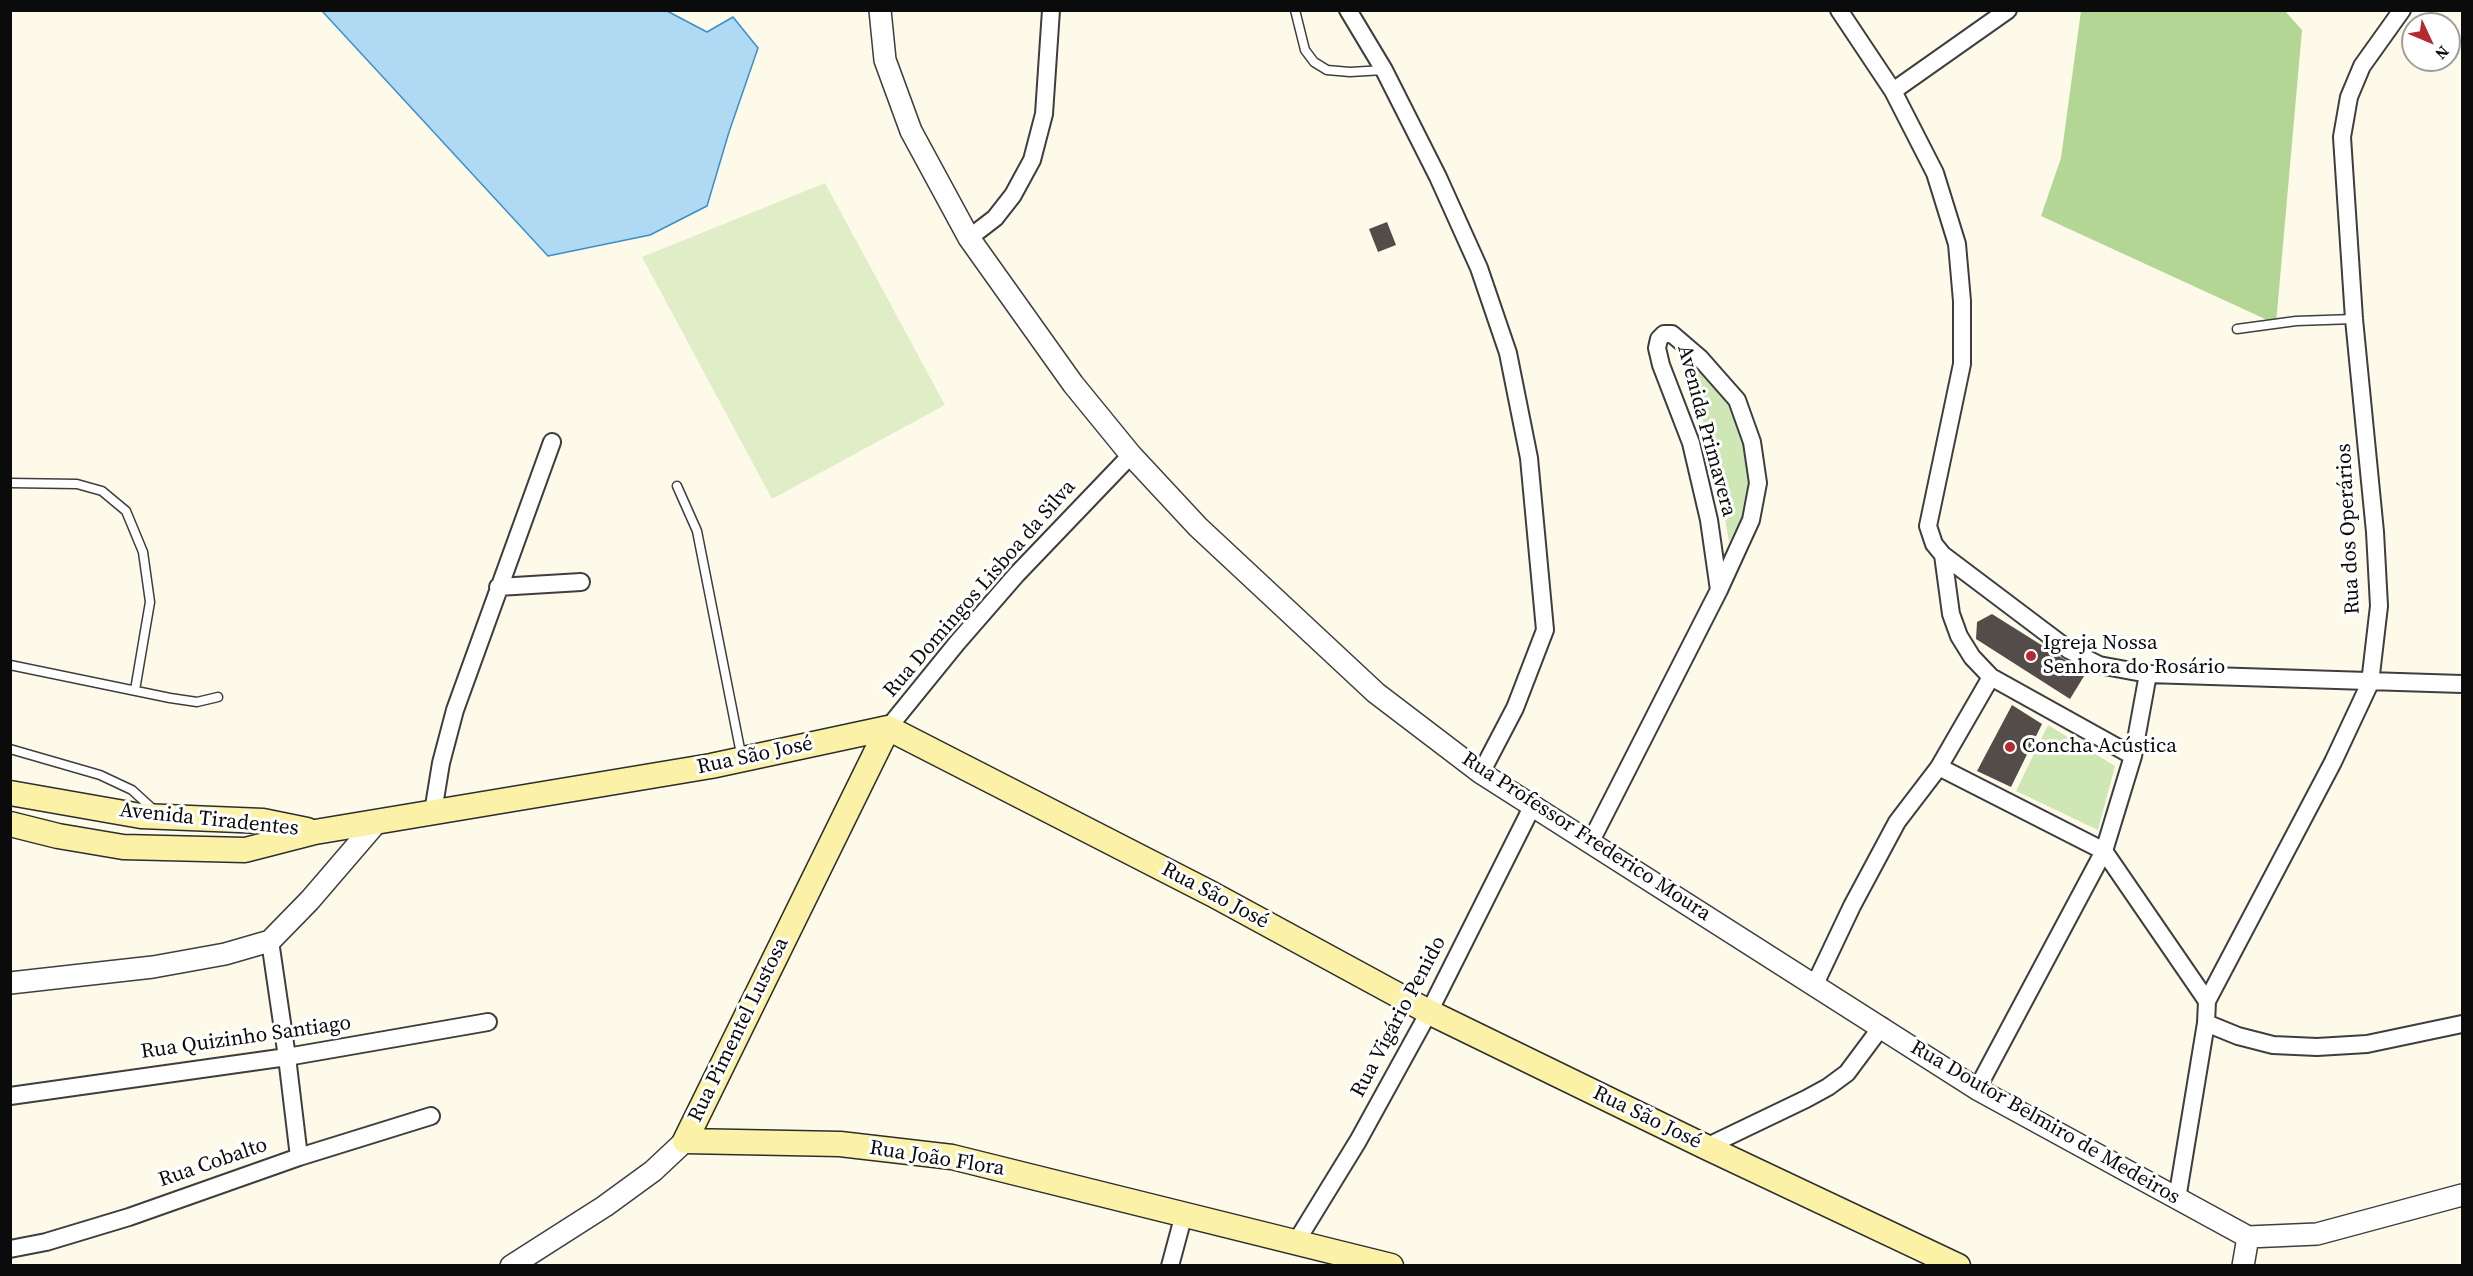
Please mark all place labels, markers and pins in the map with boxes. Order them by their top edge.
place label: Igreja Nossa Senhora do Rosário [2043,631,2225,681]
marker: Igreja Nossa Senhora do Rosário [2024,649,2038,663]
place label: Concha Acústica [2022,734,2177,760]
marker: Concha Acústica [2003,740,2017,754]

